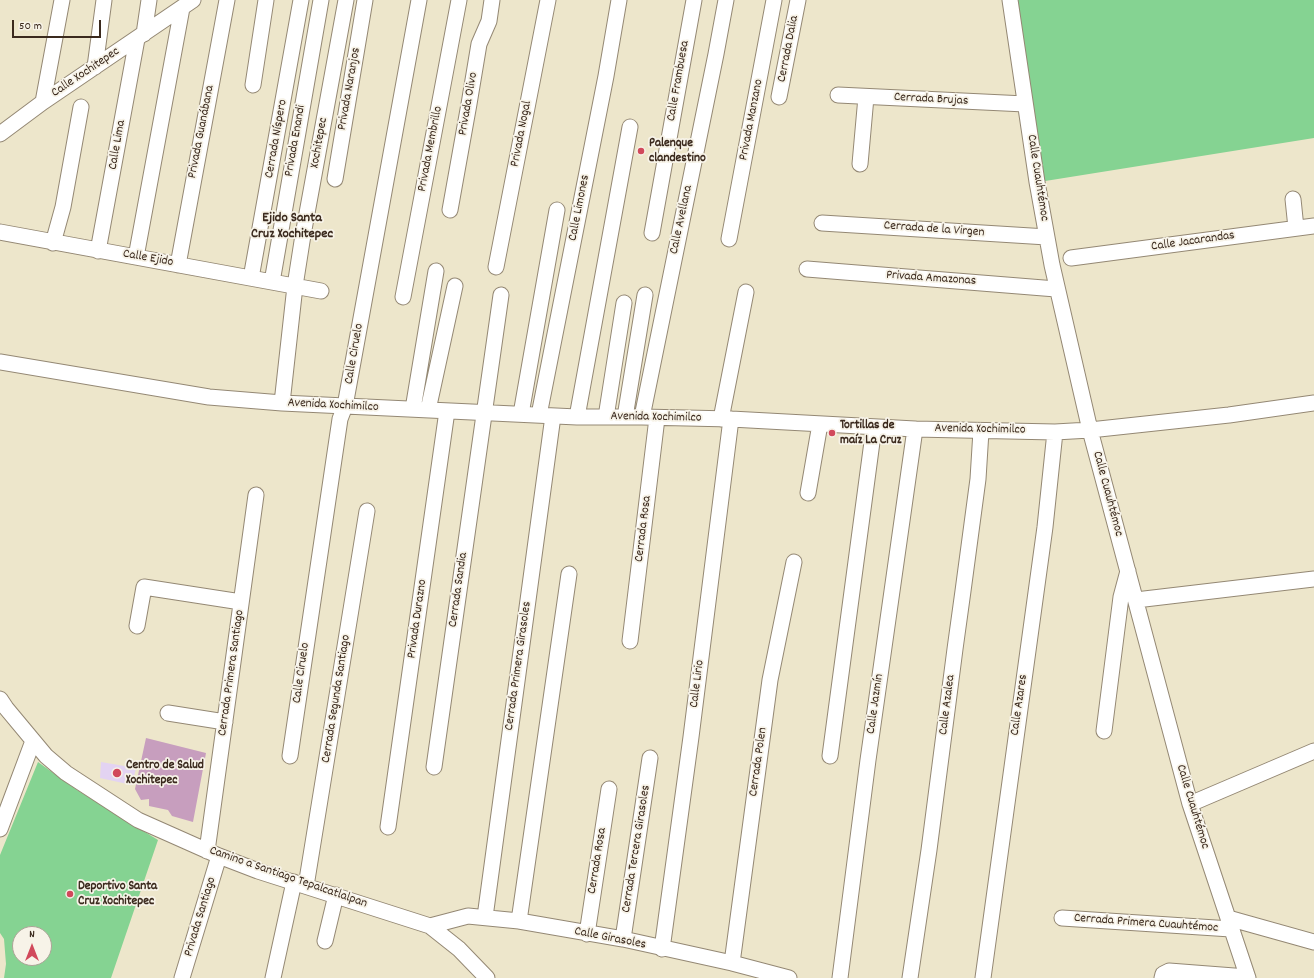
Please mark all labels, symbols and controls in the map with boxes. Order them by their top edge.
scale bar [14,12,103,38]
street label: Cerrada Dalia [775,14,803,84]
text: 50 m [19,18,42,35]
street label: Calle Frambuesa [664,39,694,123]
street label: Calle Xochitepec [49,45,123,101]
street label: Privada Naranjos [335,46,365,132]
street label: Privada Olivo [456,71,482,137]
street label: Privada Manzano [736,78,768,162]
street label: Privada Guanábana [185,84,219,180]
street label: Cerrada Brujas [893,90,969,110]
street label: Cerrada Níspero [262,98,292,180]
street label: Privada Nogal [508,100,536,168]
street label: Privada Enandi [282,104,310,178]
street label: Privada Membrillo [415,105,447,193]
street label: Xochitepec [308,116,332,170]
street label: Calle Lima [106,119,130,171]
street label: Calle Cuauhtémoc [1022,134,1052,222]
place label: Palenque clandestino [649,136,706,167]
marker: Palenque clandestino [636,146,646,156]
street label: Calle Limones [566,174,594,242]
street label: Calle Avellana [667,184,697,256]
district label: Ejido Santa Cruz Xochitepec [251,211,333,244]
street label: Cerrada de la Virgen [883,219,985,241]
street label: Calle Jacarandas [1150,228,1236,256]
street label: Calle Ejido [122,247,174,271]
street label: Privada Amazonas [885,268,977,290]
street label: Calle Ciruelo [342,322,368,386]
street label: Avenida Xochimilco [287,396,379,416]
street label: Avenida Xochimilco [610,409,702,427]
place label: Tortillas de maíz La Cruz [840,418,902,449]
street label: Avenida Xochimilco [934,421,1026,439]
marker: Tortillas de maíz La Cruz [827,428,837,438]
street label: Calle Cuauhtémoc [1088,450,1126,538]
street label: Cerrada Rosa [632,495,656,563]
street label: Cerrada Sandia [446,552,472,628]
street label: Privada Durazno [405,578,431,660]
street label: Cerrada Primera Girasoles [502,600,536,732]
street label: Cerrada Primera Santiago [215,609,249,737]
street label: Cerrada Segunda Santiago [319,634,355,764]
street label: Calle Ciruelo [290,642,314,704]
street label: Calle Lirio [687,659,709,709]
street label: Calle Jazmín [864,673,888,735]
street label: Calle Azares [1008,673,1032,737]
street label: Calle Azalea [937,674,959,736]
street label: Cerrada Polen [746,726,772,798]
place label: Centro de Salud Xochitepec [126,758,204,789]
street label: Calle Cuauhtémoc [1172,763,1212,851]
marker: Centro de Salud Xochitepec [111,767,123,779]
street label: Cerrada Tercera Girasoles [619,784,655,914]
street label: Cerrada Rosa [585,827,611,895]
street label: Camino a Santiago Tepalcatlalpan [207,844,369,912]
street label: Privada Santiago [181,875,221,959]
place label: Deportivo Santa Cruz Xochitepec [78,879,157,910]
marker: Deportivo Santa Cruz Xochitepec [65,889,75,899]
street label: Cerrada Primera Cuauhtémoc [1073,911,1219,937]
street label: Calle Girasoles [573,924,647,954]
north arrow [12,926,52,966]
text: N [29,927,35,943]

